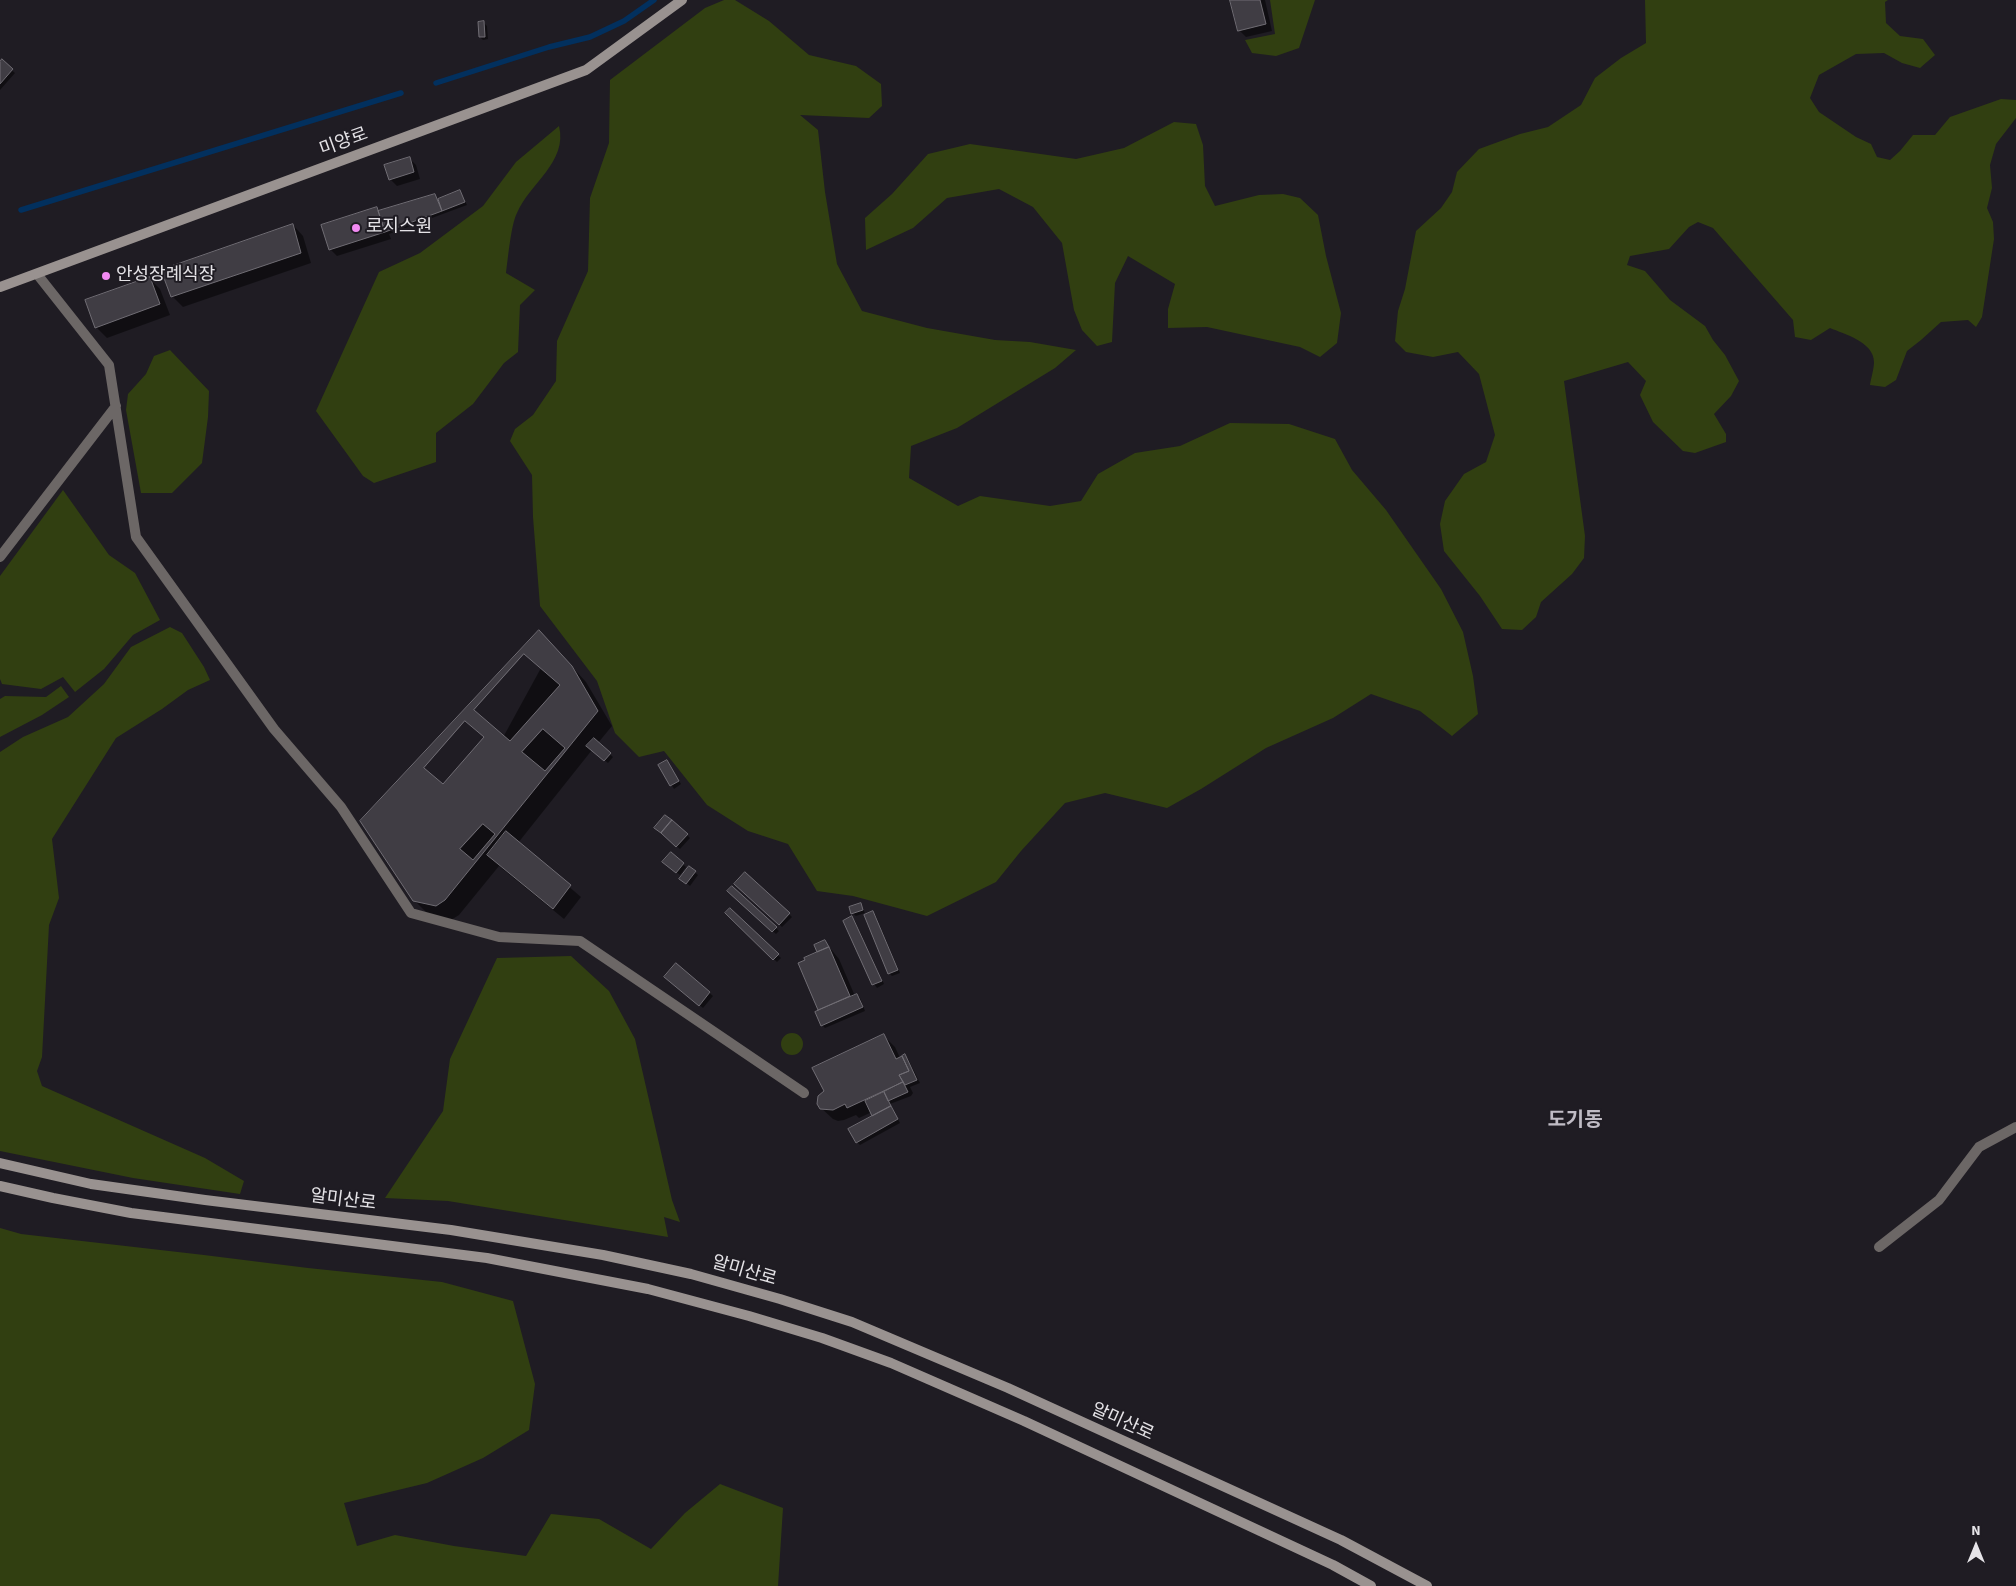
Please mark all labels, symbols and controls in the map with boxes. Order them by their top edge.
street label: 미양로 [317,124,371,162]
place label: 로지스원 [366,217,432,239]
marker: 로지스원 [350,222,362,234]
place label: 안성장례식장 [116,265,215,287]
marker: 안성장례식장 [100,270,112,282]
district label: 도기동 [1547,1110,1603,1134]
street label: 알미산로 [309,1186,377,1216]
street label: 알미산로 [709,1252,779,1292]
street label: 알미산로 [1087,1400,1157,1446]
north arrow [1951,1521,2001,1571]
text: N [1971,1521,1981,1541]

